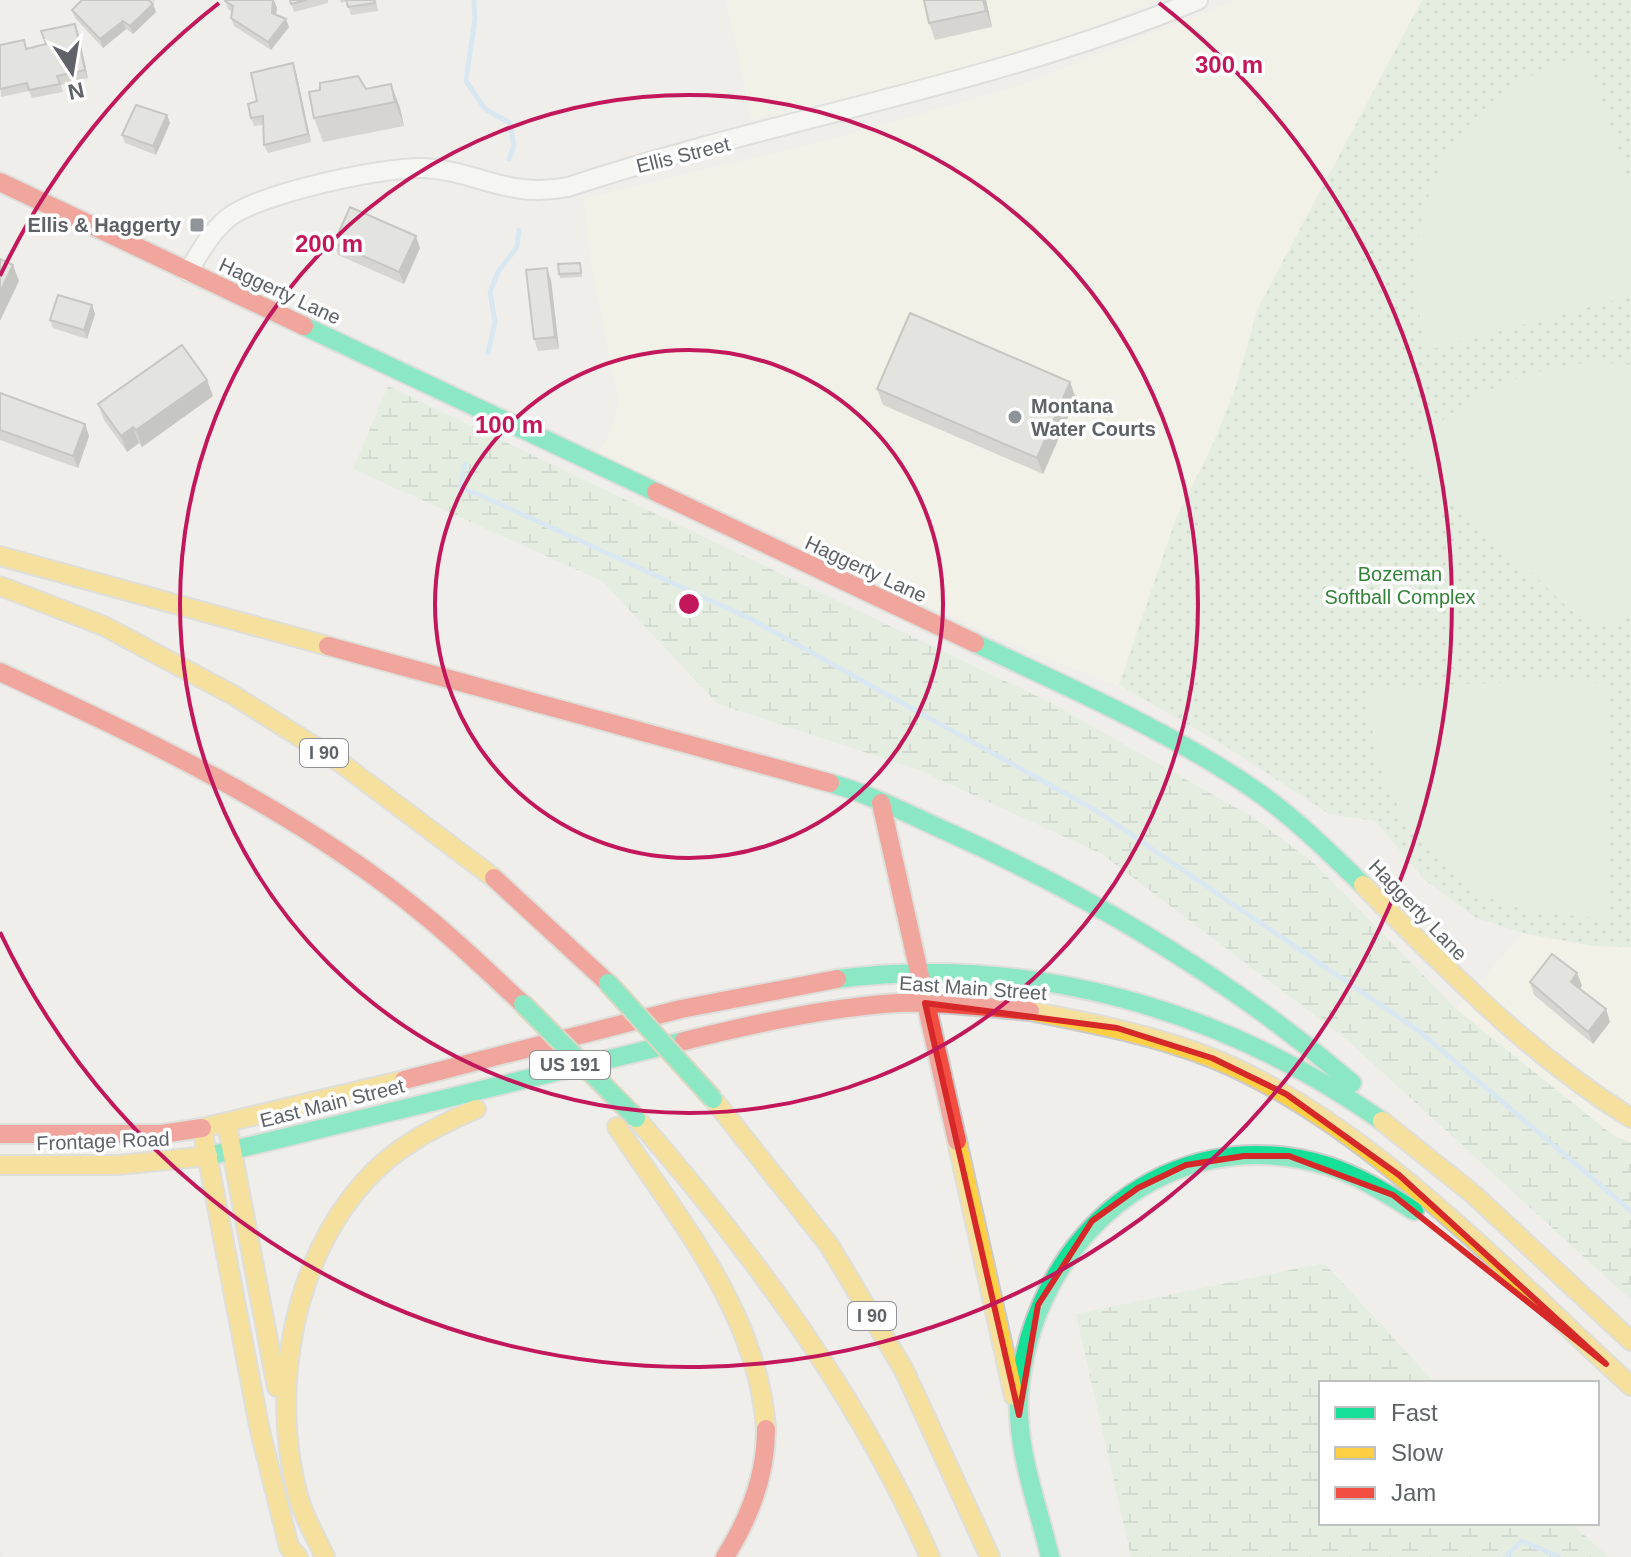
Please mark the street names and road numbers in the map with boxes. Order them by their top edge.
street label: Ellis Street [634,133,732,177]
street label: Haggerty Lane [216,253,344,329]
street label: Haggerty Lane [802,531,930,607]
road number: I 90 [300,739,348,767]
street label: Haggerty Lane [1365,855,1471,965]
street label: East Main Street [898,972,1048,1004]
road number: US 191 [530,1051,610,1079]
street label: East Main Street [258,1074,407,1132]
street label: Frontage Road [36,1128,170,1154]
road number: I 90 [848,1302,896,1330]

